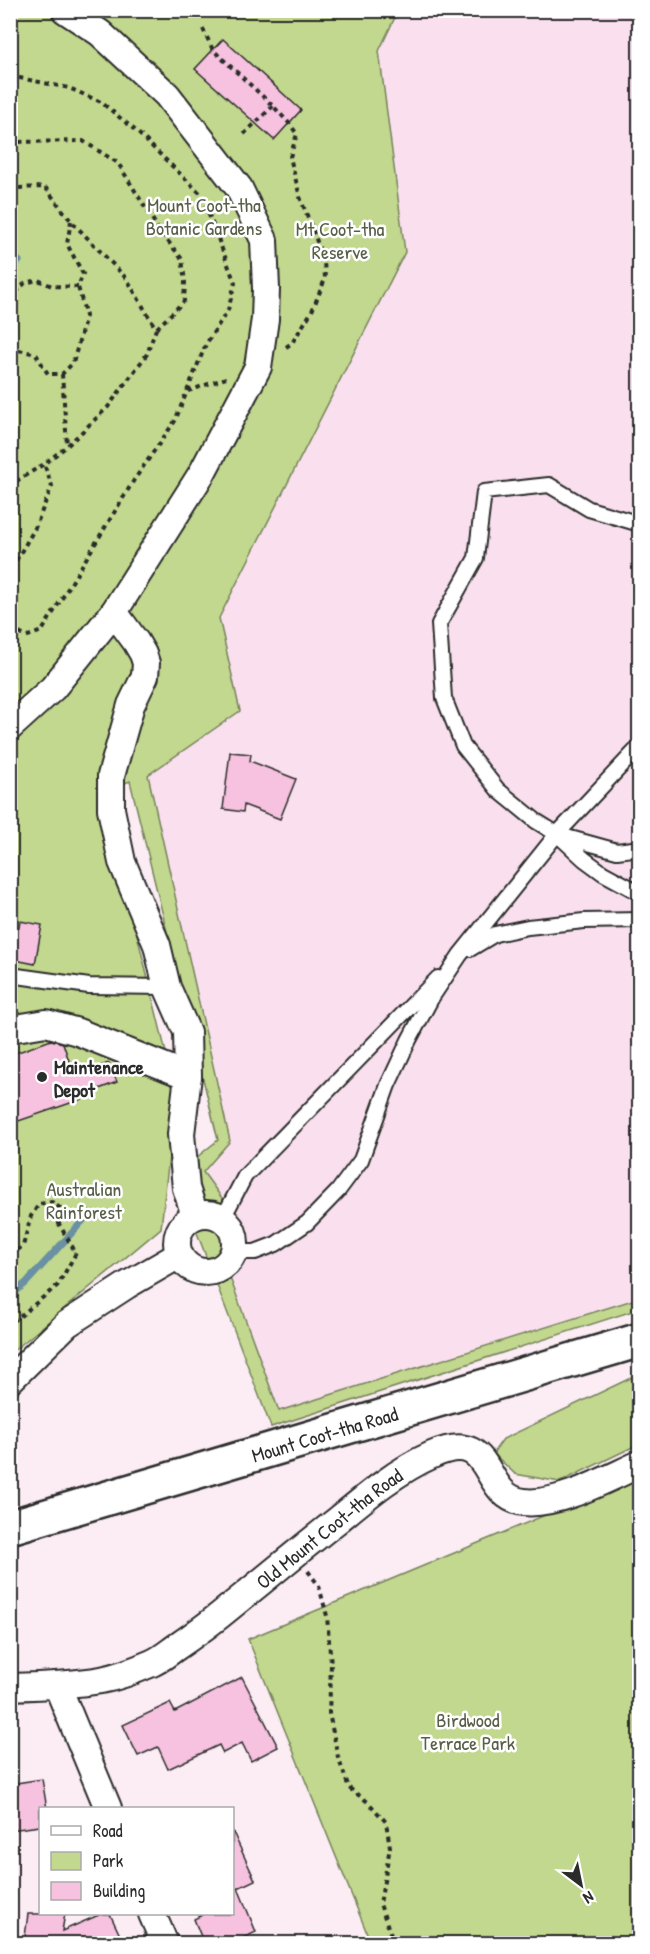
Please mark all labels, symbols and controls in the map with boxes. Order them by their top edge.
park label: Mount Coot-tha Botanic Gardens [146,191,263,241]
park label: Mt Coot-tha Reserve [296,215,384,265]
place label: Maintenance Depot [54,1053,144,1104]
marker: Maintenance Depot [35,1070,49,1084]
park label: Australian Rainforest [46,1175,123,1225]
street label: Mount Coot-tha Road [248,1399,401,1468]
street label: Old Mount Coot-tha Road [250,1461,407,1594]
park label: Birdwood Terrace Park [421,1706,515,1756]
legend [39,1807,234,1915]
text: Road [93,1818,123,1843]
text: Park [93,1848,124,1873]
north arrow [551,1855,611,1915]
text: Building [93,1878,145,1903]
text: N [579,1886,598,1910]

